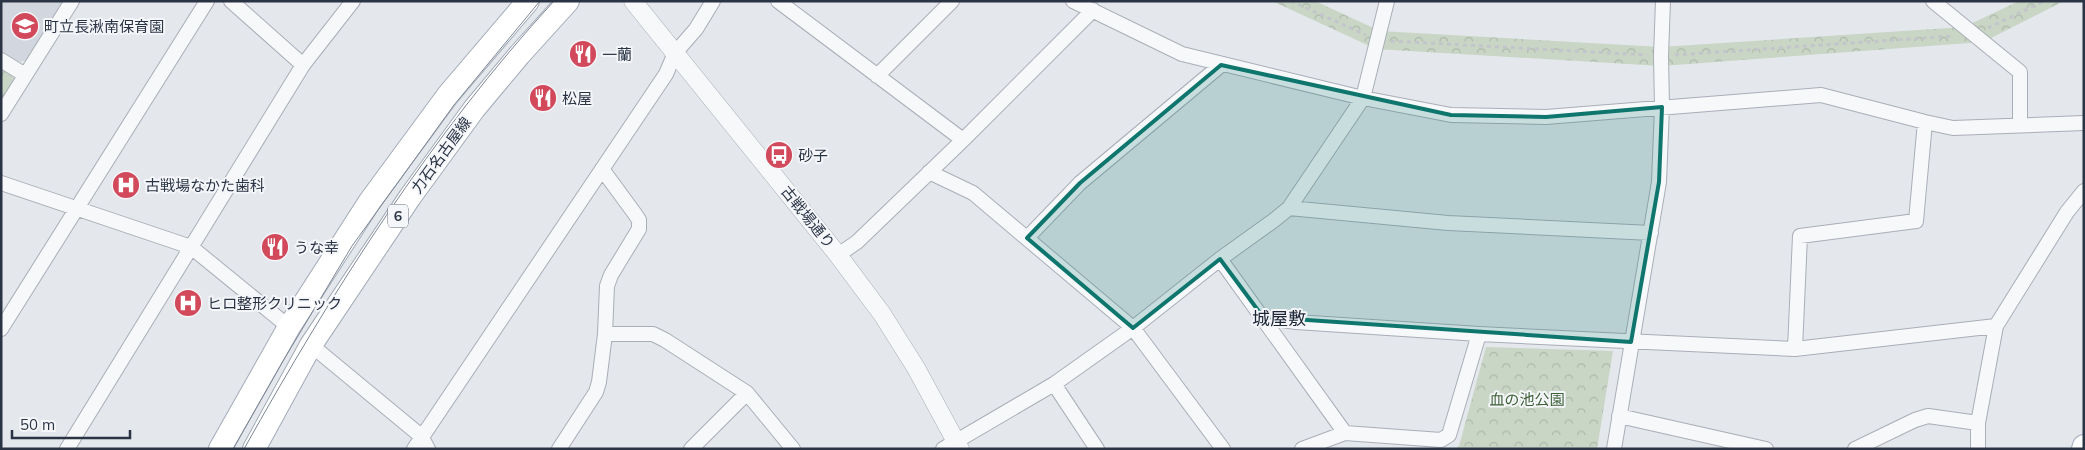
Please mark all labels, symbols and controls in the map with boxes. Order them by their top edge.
school or university icon: 町立長湫南保育園 [10,11,40,41]
place label: 町立長湫南保育園 [44,17,164,36]
restaurant icon: 一蘭 [568,39,598,69]
place label: 一蘭 [602,45,632,64]
restaurant icon: 松屋 [528,83,558,113]
place label: 松屋 [562,89,592,108]
street label: 力石名古屋線 [407,113,475,197]
bus stop icon: 砂子 [764,140,794,170]
place label: 砂子 [798,146,828,165]
hospital icon: 古戦場なかた歯科 [111,170,141,200]
place label: 古戦場なかた歯科 [145,176,265,195]
street label: 古戦場通り [777,182,839,252]
road number: 6 [388,205,408,228]
restaurant icon: うな幸 [260,232,290,262]
place label: うな幸 [294,238,339,257]
hospital icon: ヒロ整形クリニック [173,288,203,318]
place label: ヒロ整形クリニック [207,294,342,313]
district label: 城屋敷 [1252,307,1306,330]
park label: 血の池公園 [1489,390,1565,409]
scale bar [12,408,130,440]
text: 50 m [20,415,55,434]

